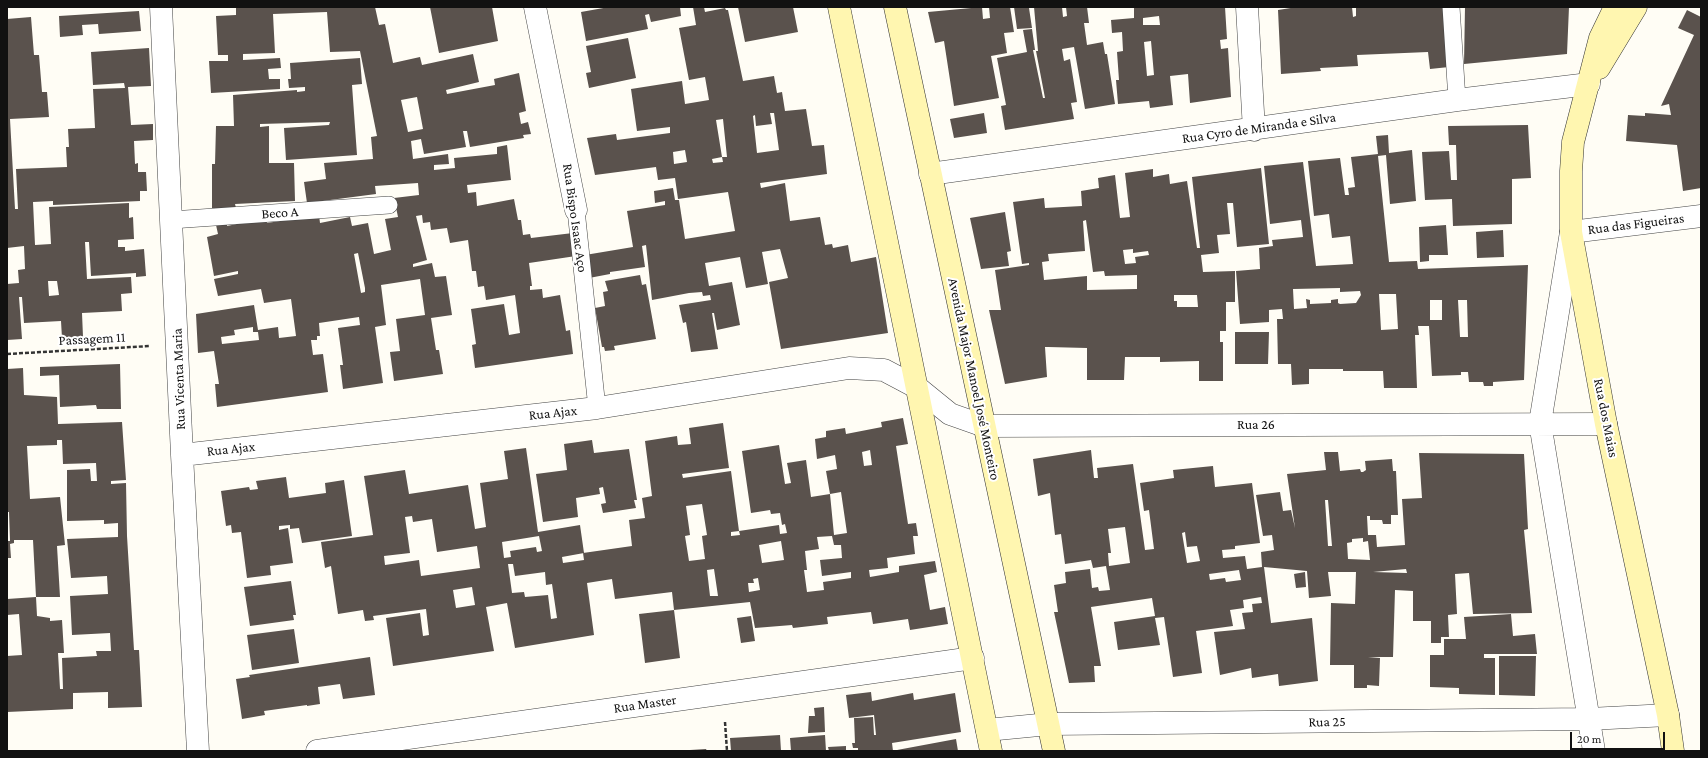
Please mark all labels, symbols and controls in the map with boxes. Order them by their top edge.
street label: Rua Cyro de Miranda e Silva [1181,109,1337,147]
street label: Rua Bispo Isaac Aço [559,163,591,273]
street label: Beco A [261,203,299,223]
street label: Rua das Figueiras [1587,210,1685,238]
street label: Avenida Major Manoel José Monteiro [944,276,1004,482]
street label: Rua Vicenta Maria [169,328,189,430]
street label: Passagem 11 [58,329,126,349]
street label: Rua dos Maias [1590,377,1622,459]
street label: Rua Ajax [528,402,578,424]
street label: Rua 26 [1237,417,1275,433]
street label: Rua Ajax [206,438,256,460]
street label: Rua Master [612,691,678,717]
street label: Rua 25 [1308,713,1346,731]
scale bar [1572,724,1667,750]
text: 20 m [1577,732,1601,746]

